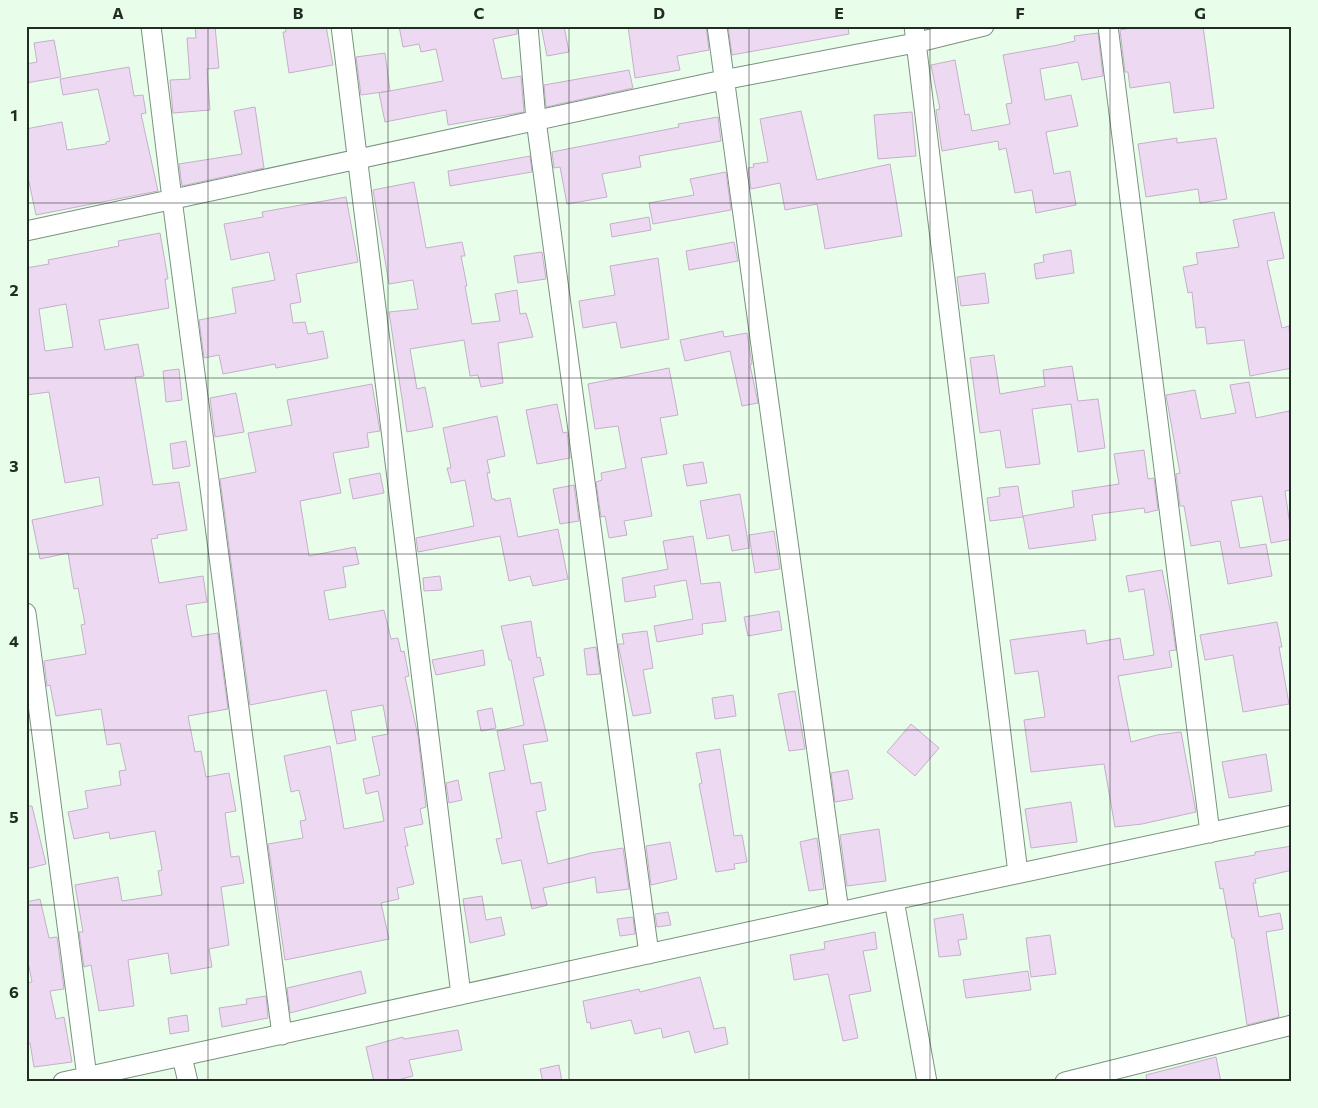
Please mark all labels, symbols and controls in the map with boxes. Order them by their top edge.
text: A [112,3,124,22]
text: B [293,3,304,22]
text: C [474,3,485,22]
text: D [653,3,665,22]
text: E [834,3,844,22]
text: F [1015,3,1025,22]
text: G [1194,3,1206,22]
text: 1 [10,105,18,124]
text: 2 [9,280,19,299]
text: 3 [9,456,19,475]
text: 4 [9,631,19,650]
text: 5 [9,807,19,826]
text: 6 [9,982,19,1001]

